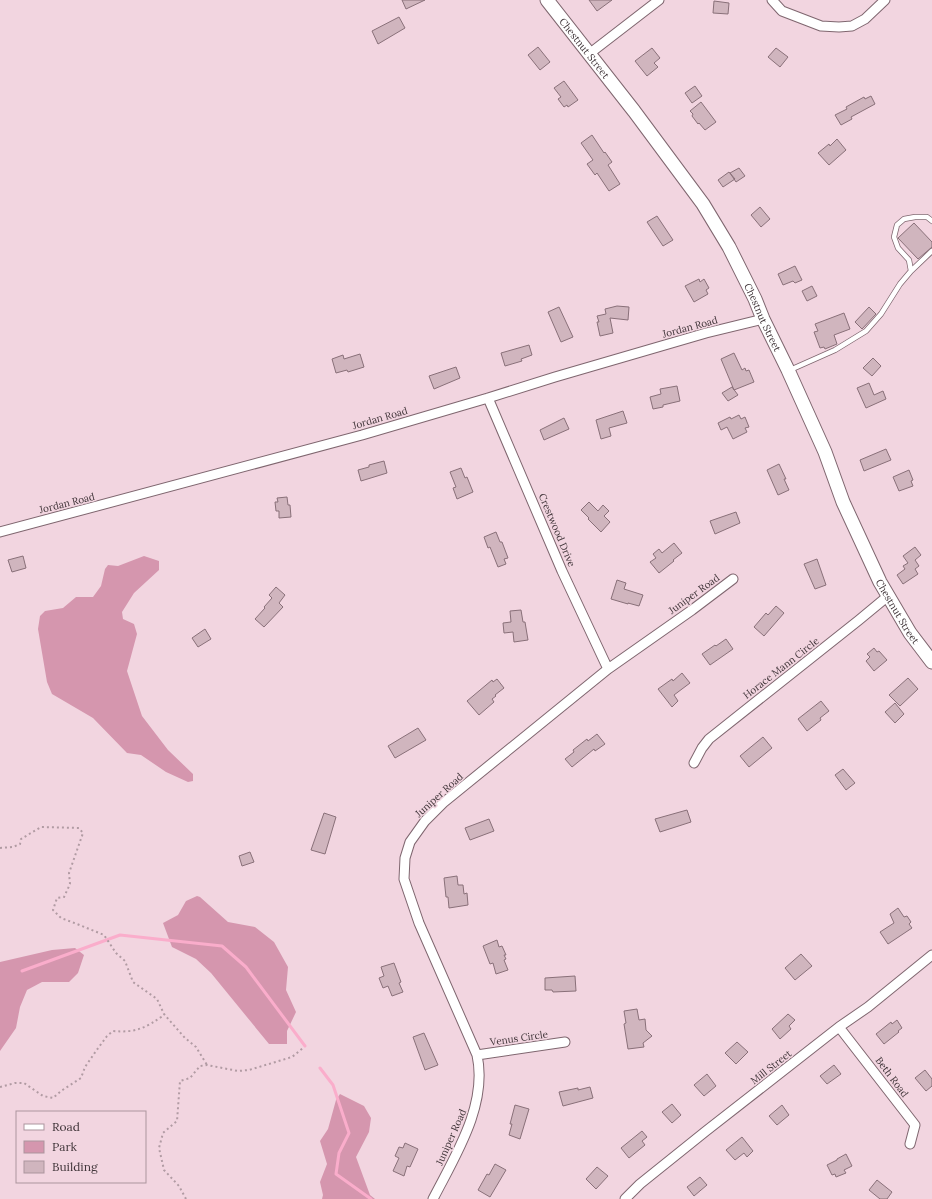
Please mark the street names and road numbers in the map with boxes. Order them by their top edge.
street label: Chestnut Street [557,15,613,81]
street label: Chestnut Street [742,281,784,354]
street label: Jordan Road [660,313,719,341]
street label: Jordan Road [350,404,409,432]
street label: Jordan Road [37,490,96,516]
street label: Crestwood Drive [536,491,579,569]
street label: Juniper Road [665,571,722,618]
street label: Chestnut Street [873,576,922,647]
street label: Horace Mann Circle [740,634,822,702]
street label: Juniper Road [412,770,466,821]
street label: Venus Circle [488,1027,549,1049]
street label: Mill Street [748,1047,794,1087]
street label: Beth Road [873,1054,911,1100]
street label: Juniper Road [432,1107,469,1168]

